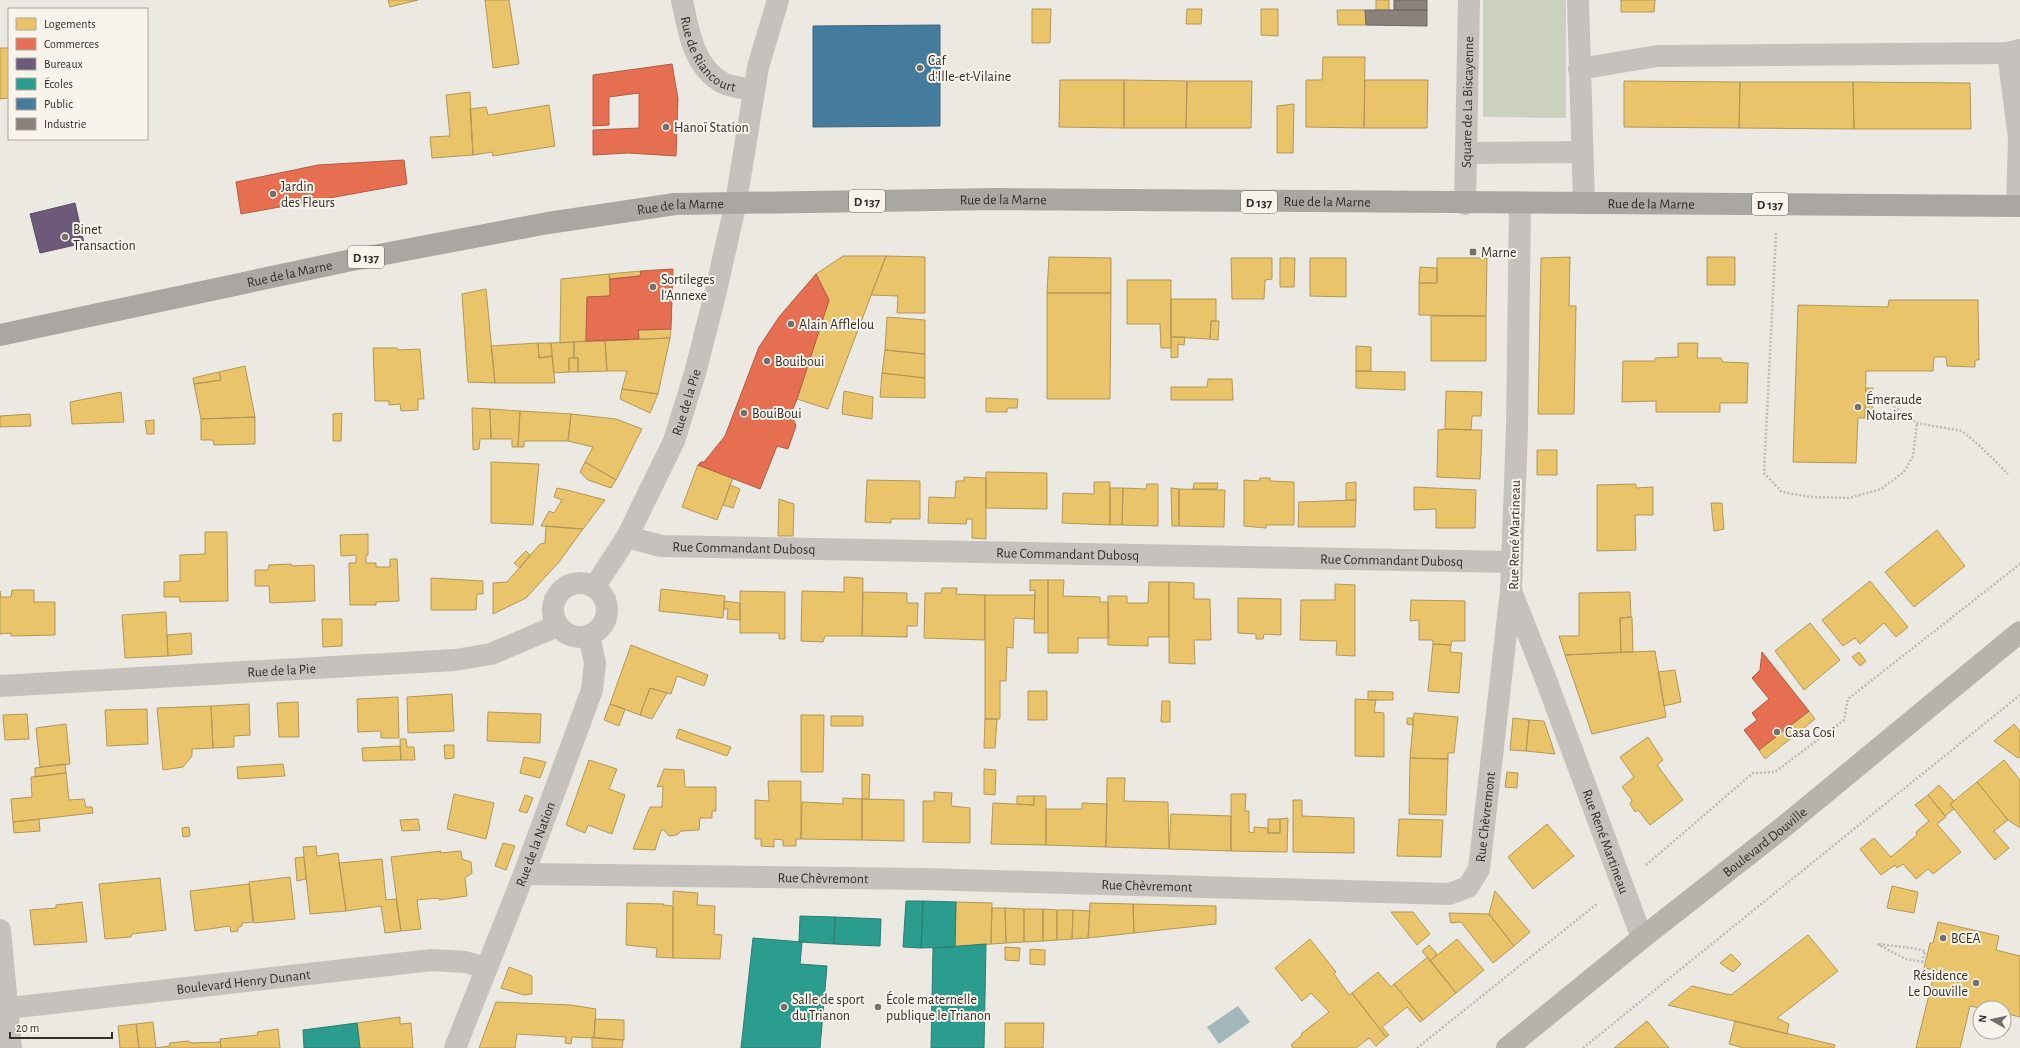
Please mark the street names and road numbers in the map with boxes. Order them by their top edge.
street label: Rue de Riancourt [677,15,738,95]
street label: Square de La Biscayenne [1460,36,1476,168]
road number: D 137 [849,190,885,212]
road number: D 137 [1241,191,1277,213]
street label: Rue de la Marne [960,193,1047,208]
road number: D 137 [1752,193,1788,215]
street label: Rue de la Marne [1284,195,1371,210]
street label: Rue de la Marne [636,197,724,218]
street label: Rue de la Marne [1608,197,1695,212]
road number: D 137 [348,246,384,268]
street label: Rue de la Marne [246,258,334,290]
street label: Rue de la Pie [670,368,704,437]
street label: Rue René Martineau [1507,480,1523,590]
street label: Rue Commandant Dubosq [672,540,816,557]
street label: Rue Commandant Dubosq [996,546,1139,563]
street label: Rue Commandant Dubosq [1320,552,1463,569]
street label: Rue de la Pie [247,662,316,680]
street label: Rue Chèvremont [1474,771,1498,863]
street label: Rue René Martineau [1579,788,1631,896]
street label: Rue de la Nation [514,800,558,889]
street label: Boulevard Douville [1720,805,1810,880]
street label: Rue Chèvremont [777,871,869,886]
street label: Rue Chèvremont [1101,878,1193,895]
street label: Boulevard Henry Dunant [176,968,312,997]

